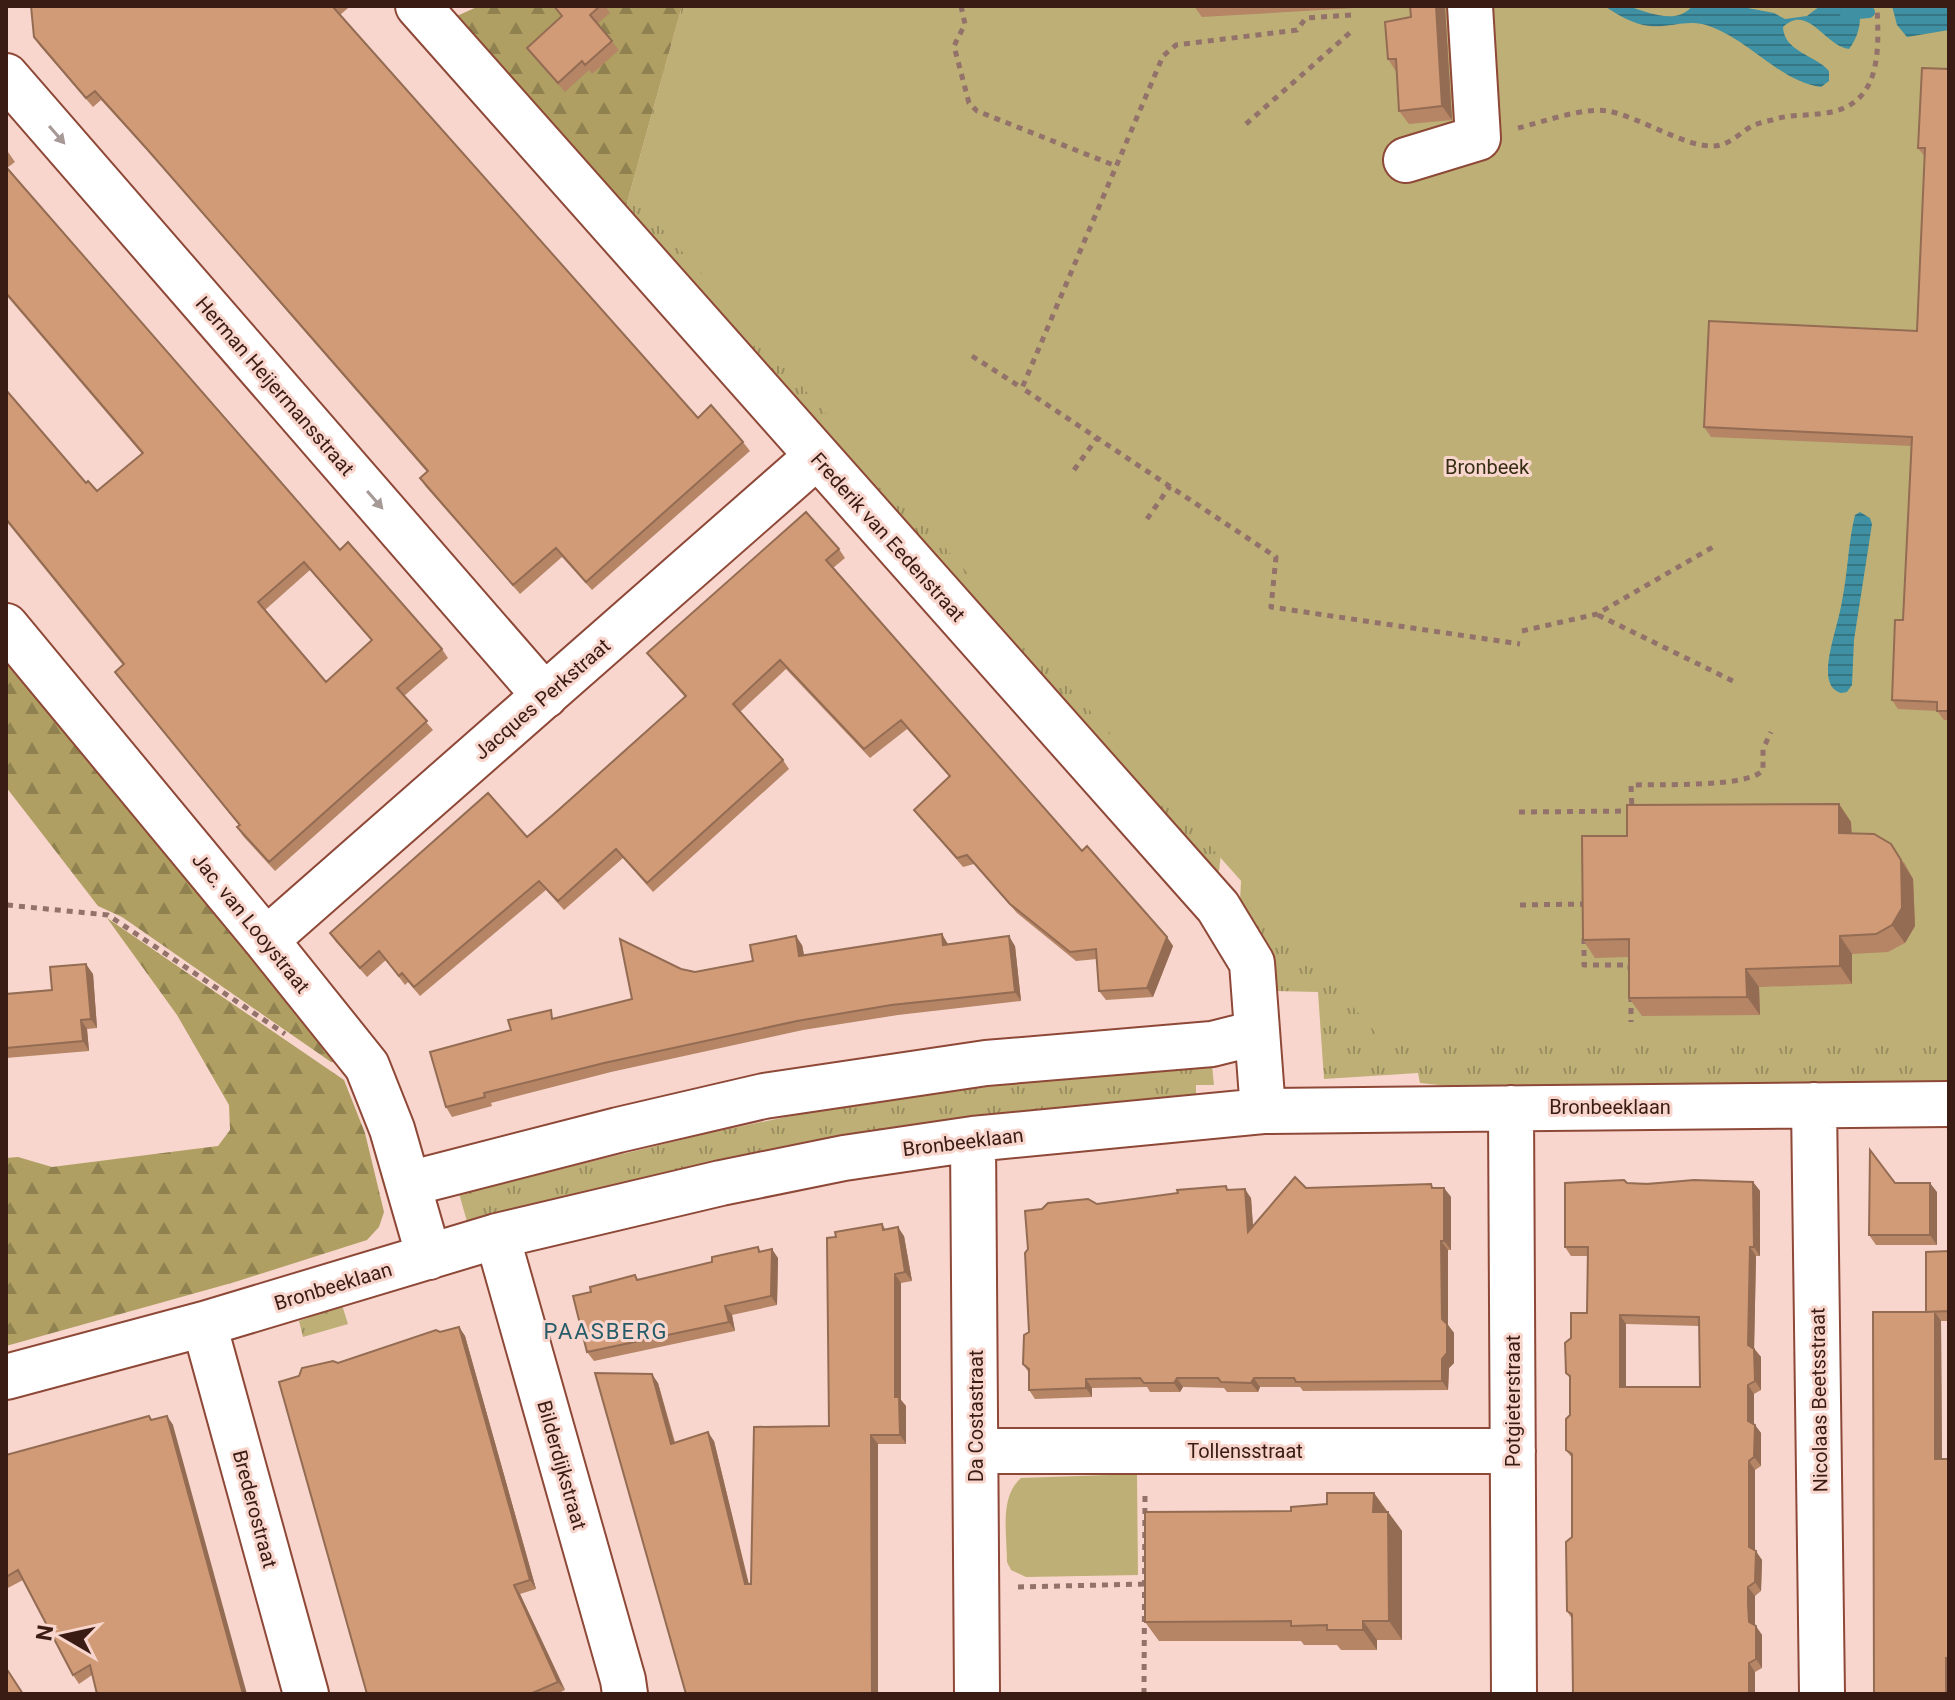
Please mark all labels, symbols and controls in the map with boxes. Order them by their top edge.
one-way arrow [48,125,65,145]
street label: Herman Heijermansstraat [191,292,359,480]
street label: Frederik van Eedenstraat [806,447,970,627]
park label: Bronbeek [1445,455,1530,479]
one-way arrow [366,490,383,510]
street label: Jacques Perkstraat [469,633,615,765]
street label: Jac. van Looystraat [187,848,315,998]
street label: Bronbeeklaan [1549,1095,1671,1119]
street label: Bronbeeklaan [901,1123,1025,1161]
street label: Bronbeeklaan [271,1257,395,1315]
street label: Nicolaas Beetsstraat [1805,1307,1833,1493]
district label: PAASBERG [544,1319,668,1344]
street label: Potgieterstraat [1501,1335,1525,1467]
street label: Da Costastraat [964,1350,988,1482]
street label: Bilderdijkstraat [532,1398,592,1532]
street label: Tollensstraat [1187,1439,1303,1463]
street label: Brederostraat [228,1447,282,1571]
north arrow [24,1596,104,1676]
text: N [31,1623,58,1643]

